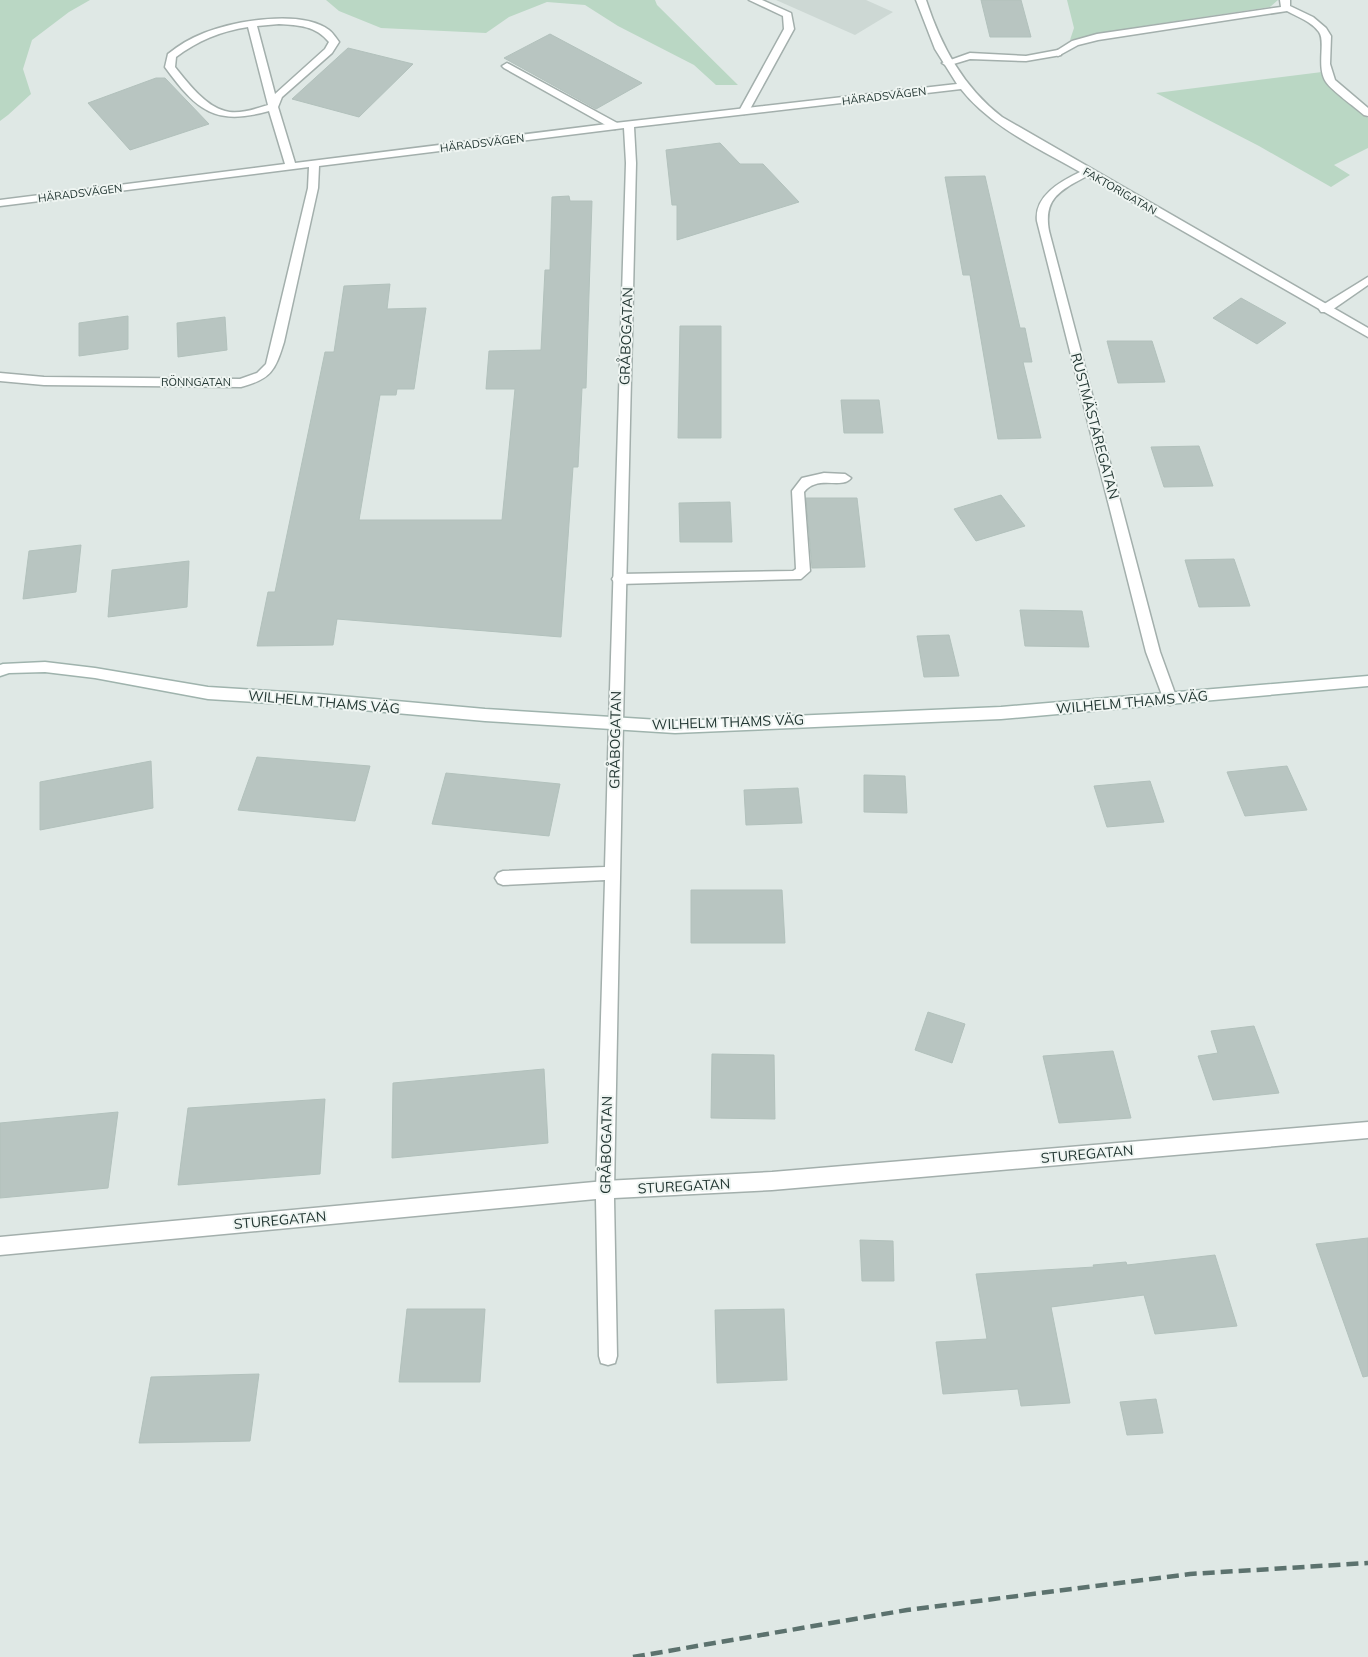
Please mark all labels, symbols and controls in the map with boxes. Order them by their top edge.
street label: HÄRADSVÄGEN [841,84,927,108]
street label: HÄRADSVÄGEN [439,131,525,155]
street label: FAKTORIGATAN [1081,164,1159,218]
street label: HÄRADSVÄGEN [37,181,123,205]
street label: GRÅBOGATAN [615,287,637,385]
street label: RUSTMÄSTAREGATAN [1067,351,1123,501]
street label: RÖNNGATAN [161,375,231,389]
street label: WILHELM THAMS VÄG [247,686,401,718]
street label: WILHELM THAMS VÄG [1055,686,1209,718]
street label: GRÅBOGATAN [605,691,625,789]
street label: WILHELM THAMS VÄG [652,710,804,734]
street label: GRÅBOGATAN [596,1096,616,1194]
street label: STUREGATAN [1040,1141,1134,1167]
street label: STUREGATAN [637,1175,731,1197]
street label: STUREGATAN [233,1207,327,1233]

